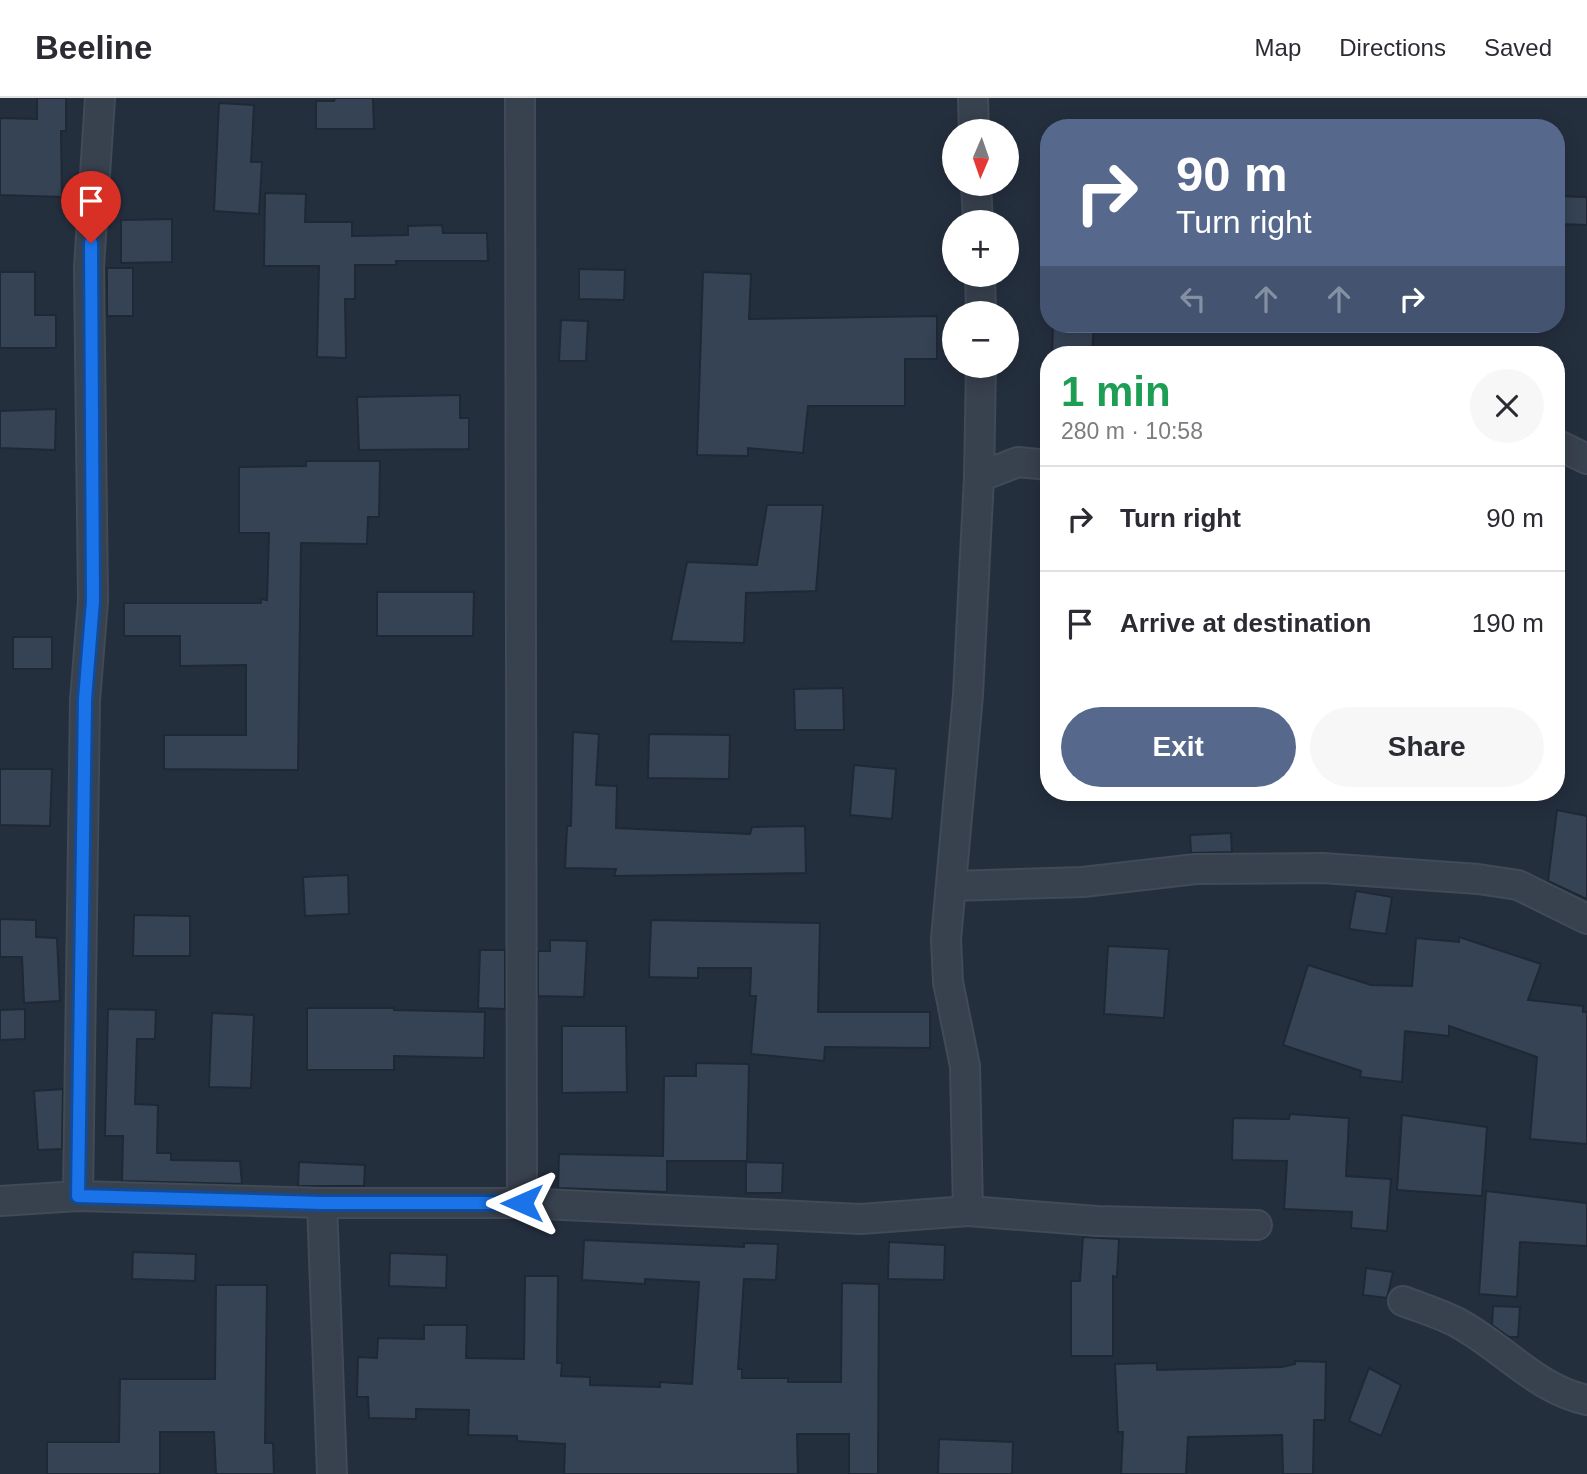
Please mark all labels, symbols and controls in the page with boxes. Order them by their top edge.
text: Beeline [35,29,152,66]
text: Map [1255,34,1301,61]
text: Directions [1339,34,1446,61]
text: Saved [1484,34,1552,61]
north arrow [942,119,1018,196]
map controls [942,119,1019,378]
icon: right [1061,147,1152,238]
text: 90 m [1176,147,1288,201]
pin [61,171,121,243]
icon: arrive [72,182,110,220]
text: Turn right [1176,204,1312,240]
button: + [942,210,1019,287]
icon: left [1174,280,1212,318]
icon: ahead [1247,280,1285,318]
icon: ahead [1320,280,1358,318]
icon: right [1393,280,1431,318]
button: − [942,301,1019,378]
text: 1 min [1061,368,1171,415]
button: close [1470,369,1544,443]
text: 280 m · 10:58 [1061,418,1203,444]
icon: right [1061,500,1099,538]
text: Turn right [1120,503,1241,533]
text: 90 m [1486,503,1544,533]
icon: arrive [1061,605,1099,643]
text: Arrive at destination [1120,608,1371,638]
text: 190 m [1472,608,1544,638]
button: Exit [1061,707,1296,787]
button: Share [1310,707,1544,787]
position arrow [485,1166,559,1240]

